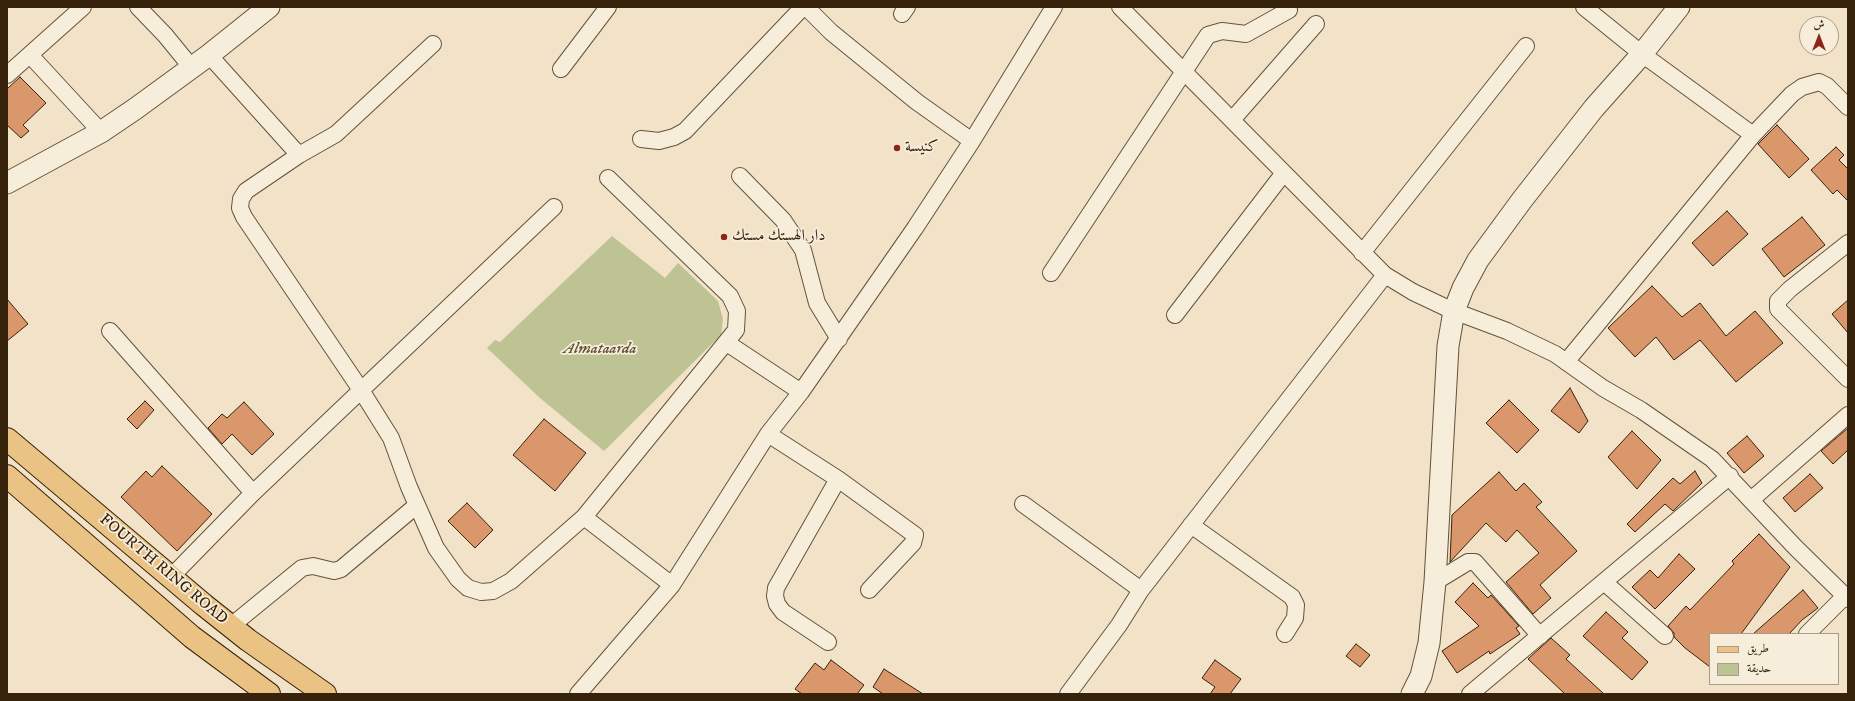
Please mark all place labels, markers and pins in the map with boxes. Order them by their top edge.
place label: كنيسة [905,138,939,158]
marker: كنيسة [892,143,902,153]
place label: دار الهستك مستك [732,227,825,247]
marker: دار الهستك مستك [719,232,729,242]

